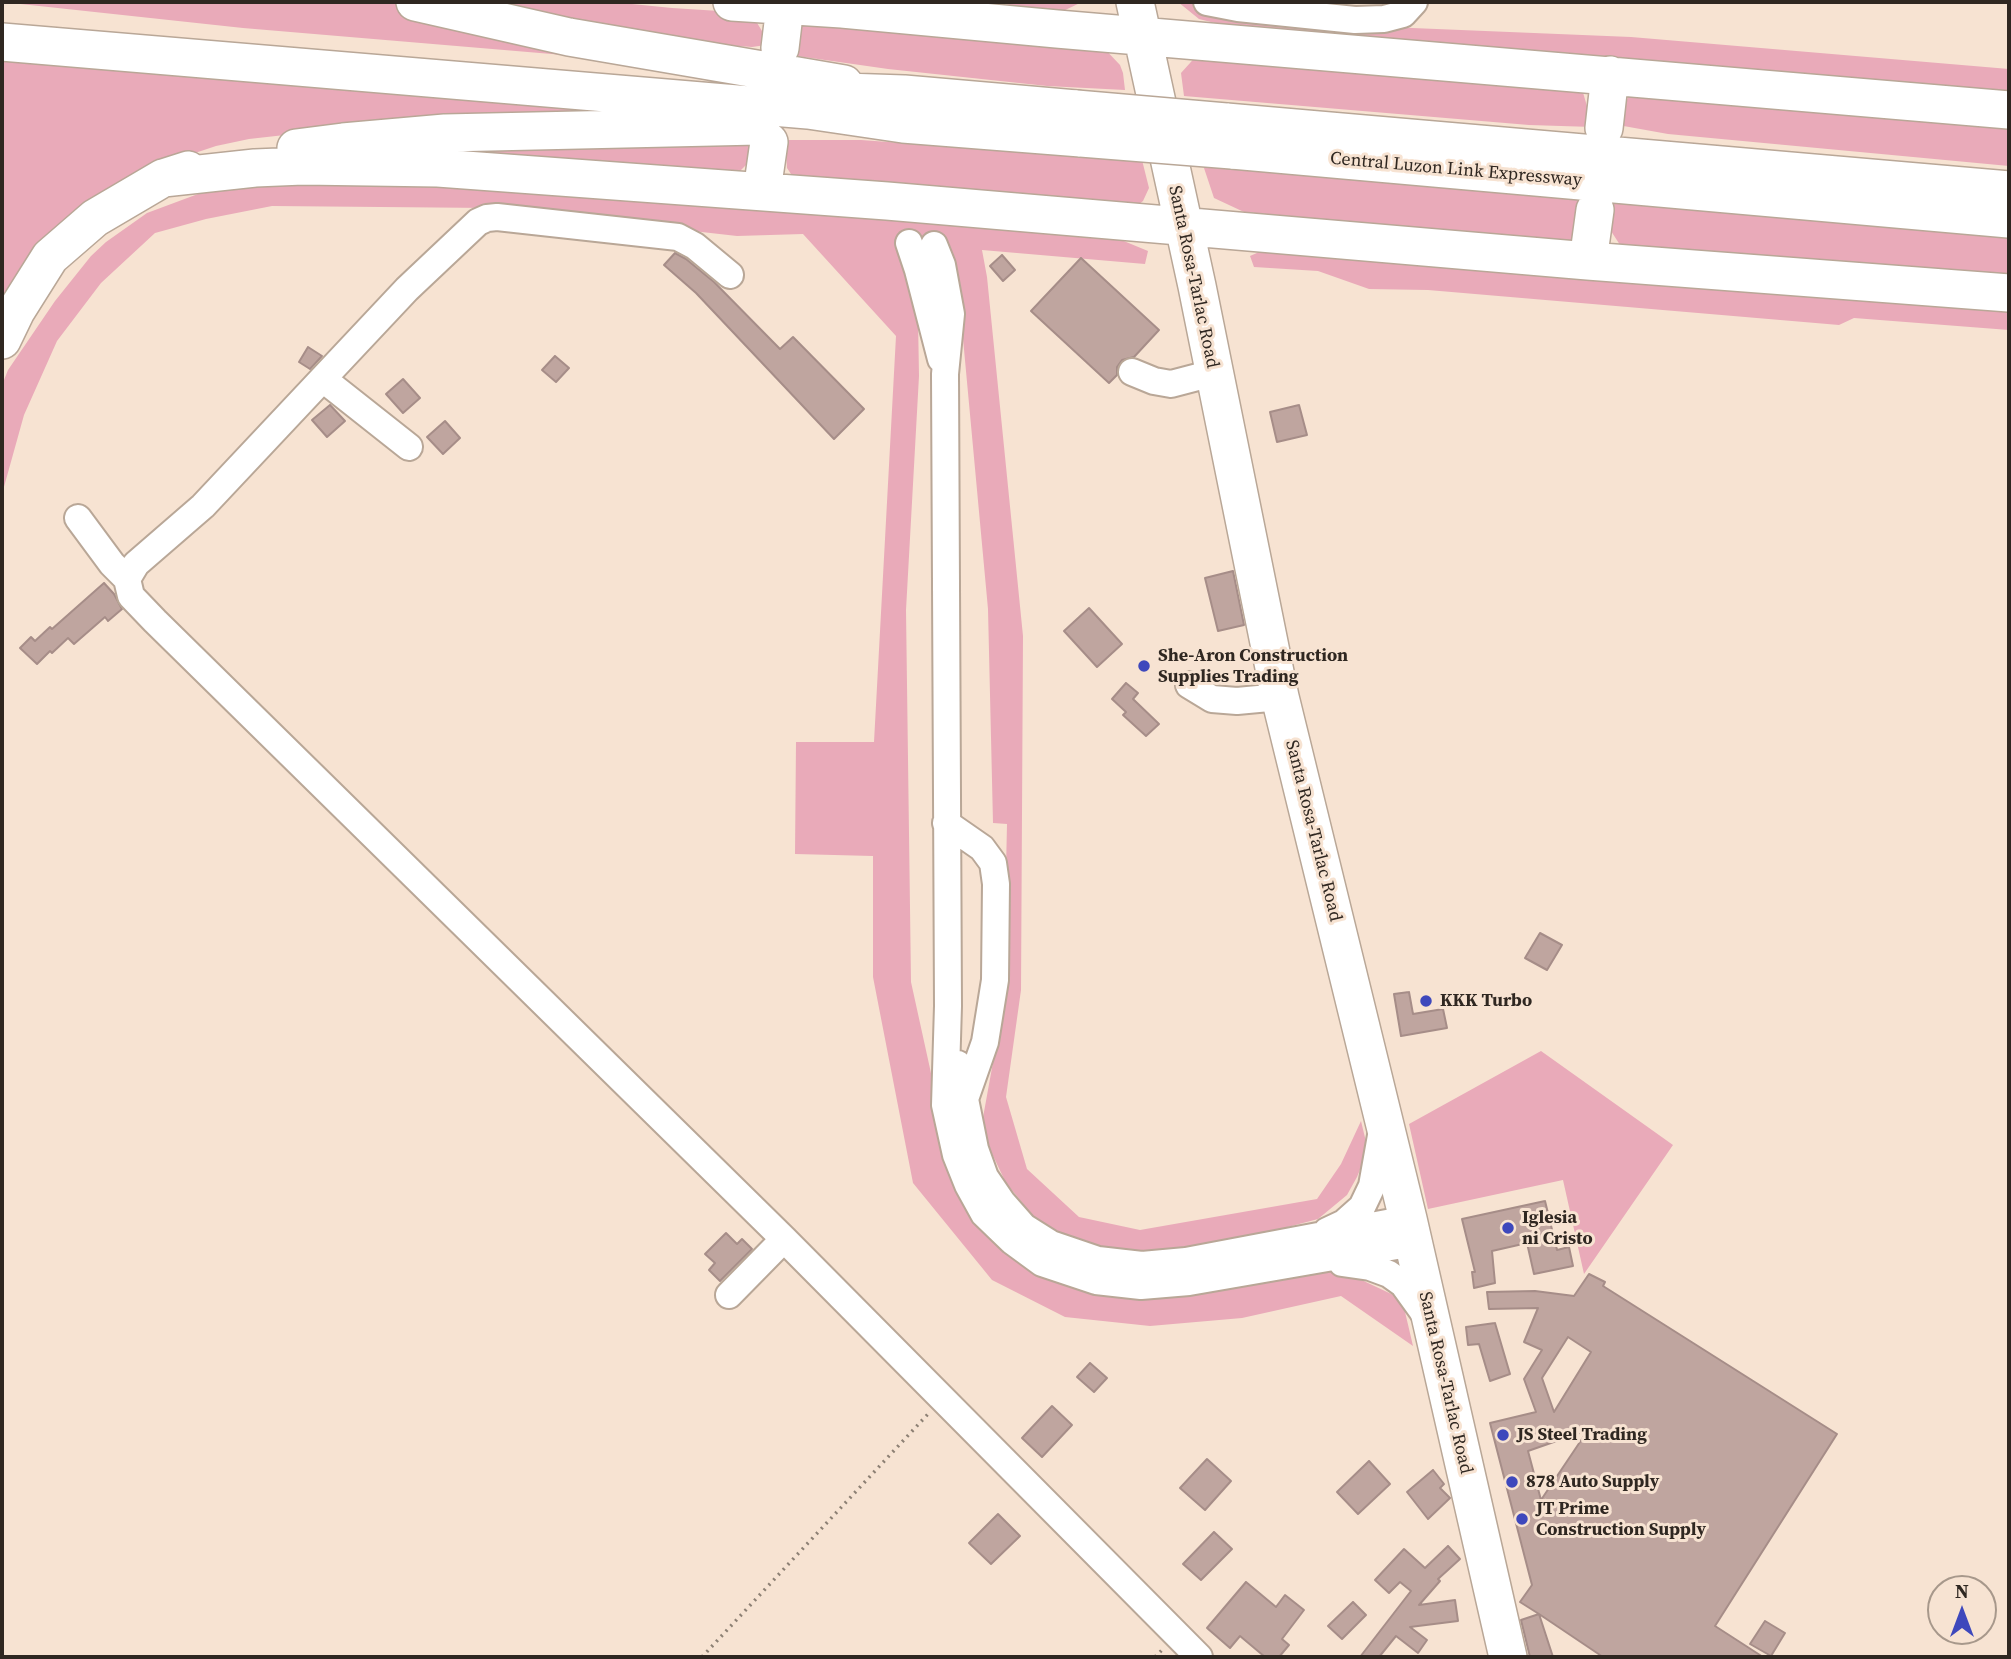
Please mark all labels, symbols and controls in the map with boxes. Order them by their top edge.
street label: Central Luzon Link Expressway [1329,148,1583,192]
street label: Santa Rosa-Tarlac Road [1163,184,1223,370]
place label: She-Aron Construction Supplies Trading [1158,645,1348,688]
marker: She-Aron Construction Supplies Trading [1136,658,1152,674]
street label: Santa Rosa-Tarlac Road [1280,738,1346,924]
place label: KKK Turbo [1440,990,1532,1012]
marker: KKK Turbo [1418,993,1434,1009]
place label: Iglesia ni Cristo [1522,1207,1593,1250]
marker: Iglesia ni Cristo [1500,1220,1516,1236]
street label: Santa Rosa-Tarlac Road [1414,1290,1476,1476]
place label: JS Steel Trading [1517,1424,1647,1446]
marker: JS Steel Trading [1495,1427,1511,1443]
place label: 878 Auto Supply [1526,1471,1659,1493]
marker: 878 Auto Supply [1504,1474,1520,1490]
place label: JT Prime Construction Supply [1536,1498,1706,1540]
marker: JT Prime Construction Supply [1514,1511,1530,1527]
north arrow [1927,1575,1997,1645]
text: N [1955,1578,1969,1604]

